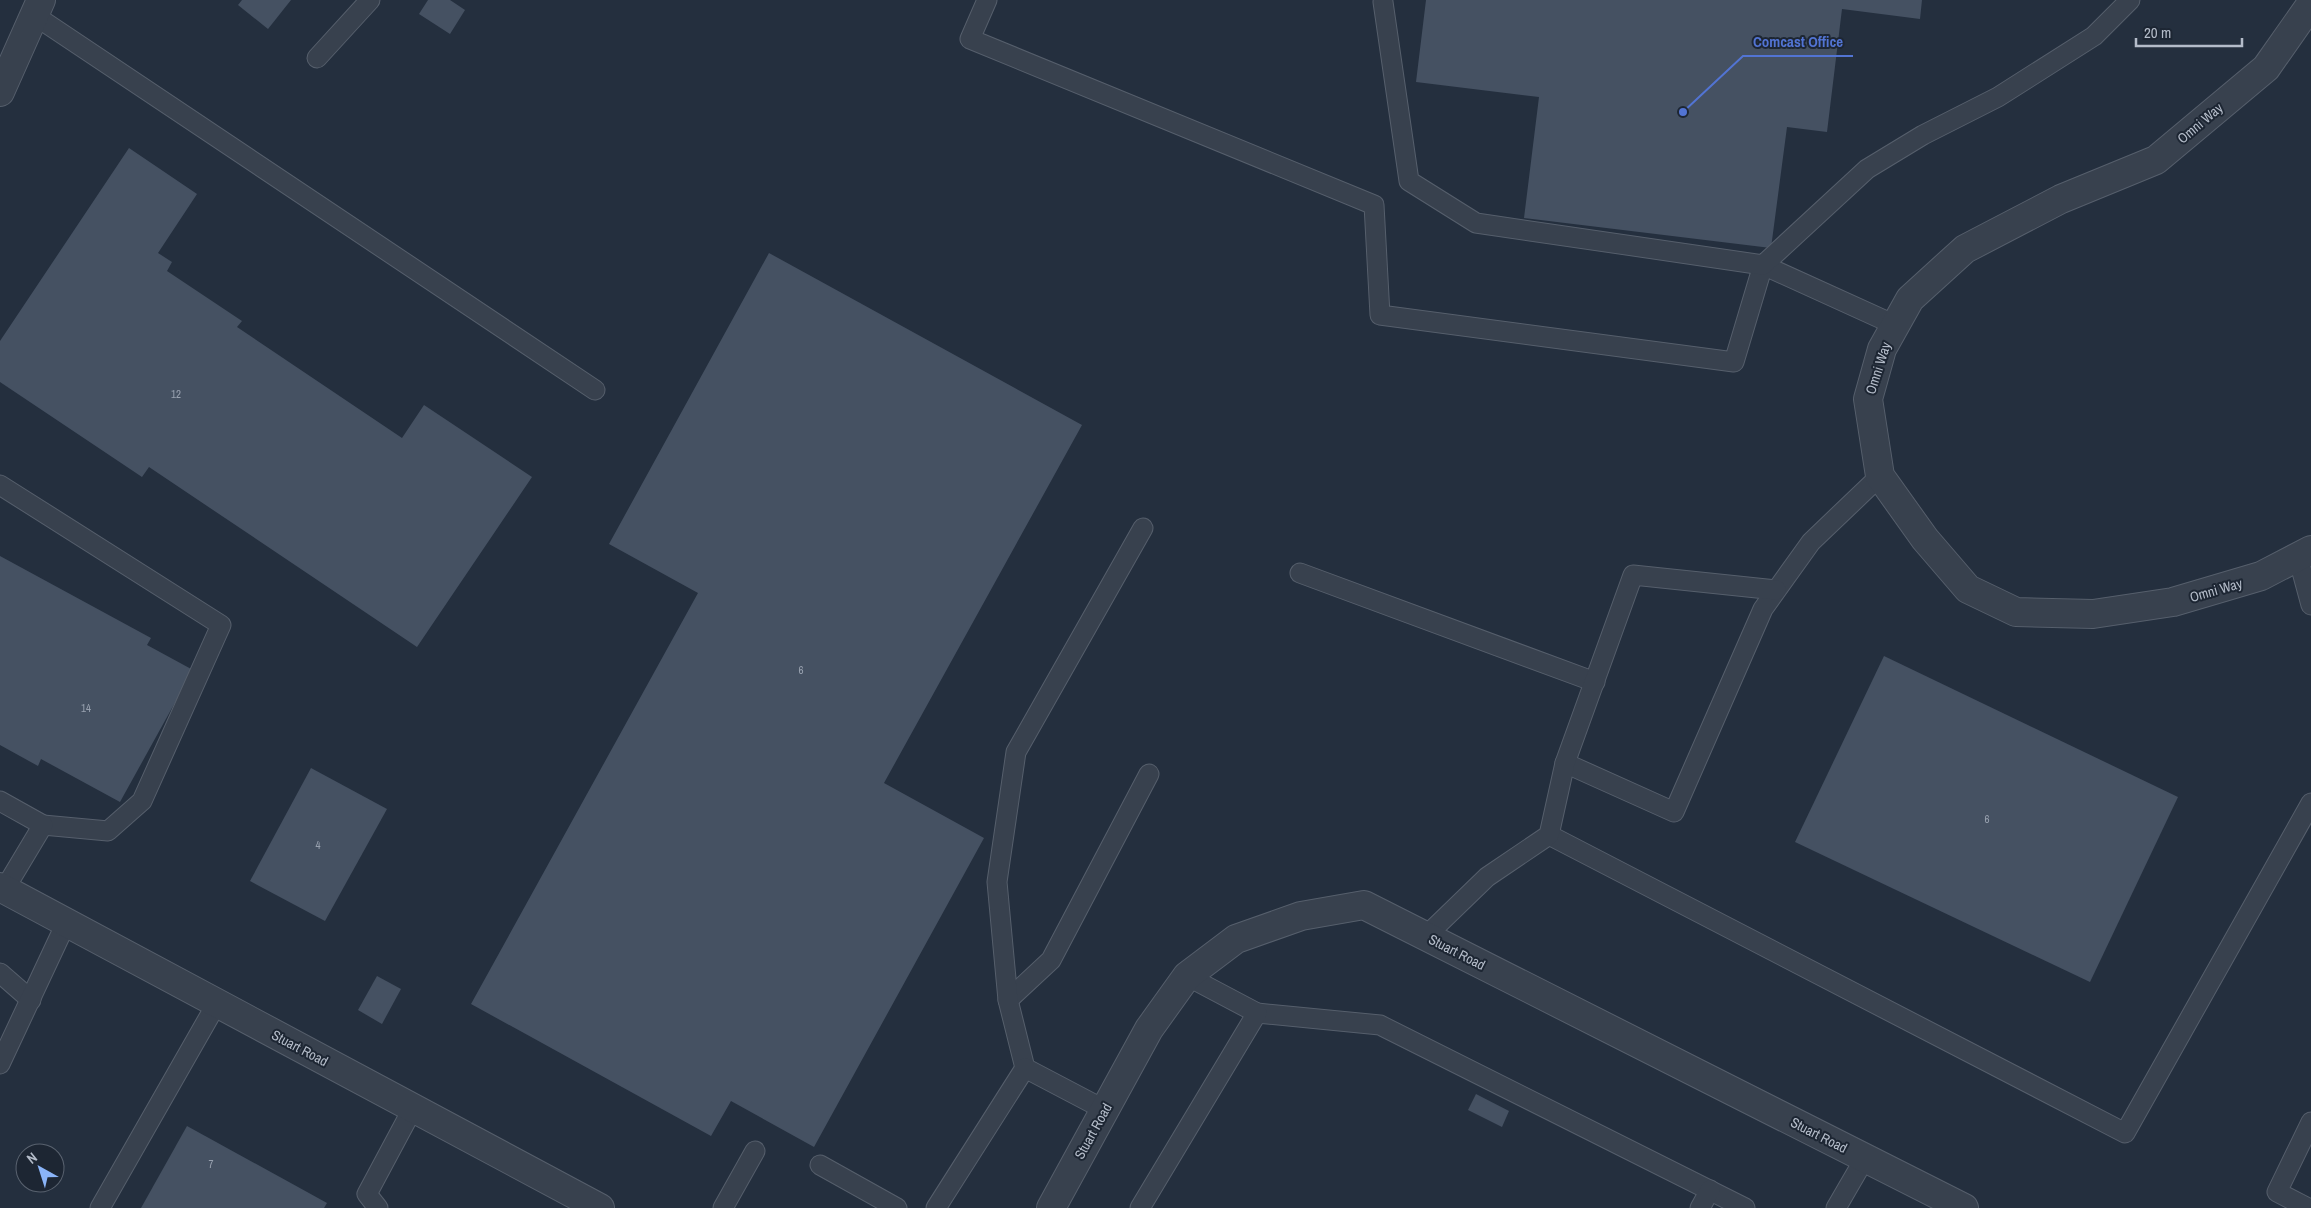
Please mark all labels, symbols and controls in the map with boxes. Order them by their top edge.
scale bar [2136,15,2242,47]
text: 20 m [2144,22,2171,43]
callout: Comcast Office [1743,26,1853,56]
text: Comcast Office [1753,31,1843,52]
street label: Omni Way [2174,99,2227,147]
street label: Omni Way [1861,339,1895,396]
house number: 12 [171,387,181,401]
street label: Omni Way [2188,574,2245,606]
house number: 6 [798,663,804,677]
house number: 14 [81,701,91,715]
house number: 6 [1984,812,1990,826]
house number: 4 [315,838,321,852]
street label: Stuart Road [1426,930,1488,974]
street label: Stuart Road [269,1026,331,1070]
street label: Stuart Road [1070,1100,1116,1162]
street label: Stuart Road [1788,1113,1850,1157]
north arrow [15,1143,65,1193]
text: N [23,1148,41,1168]
house number: 7 [208,1157,214,1171]

